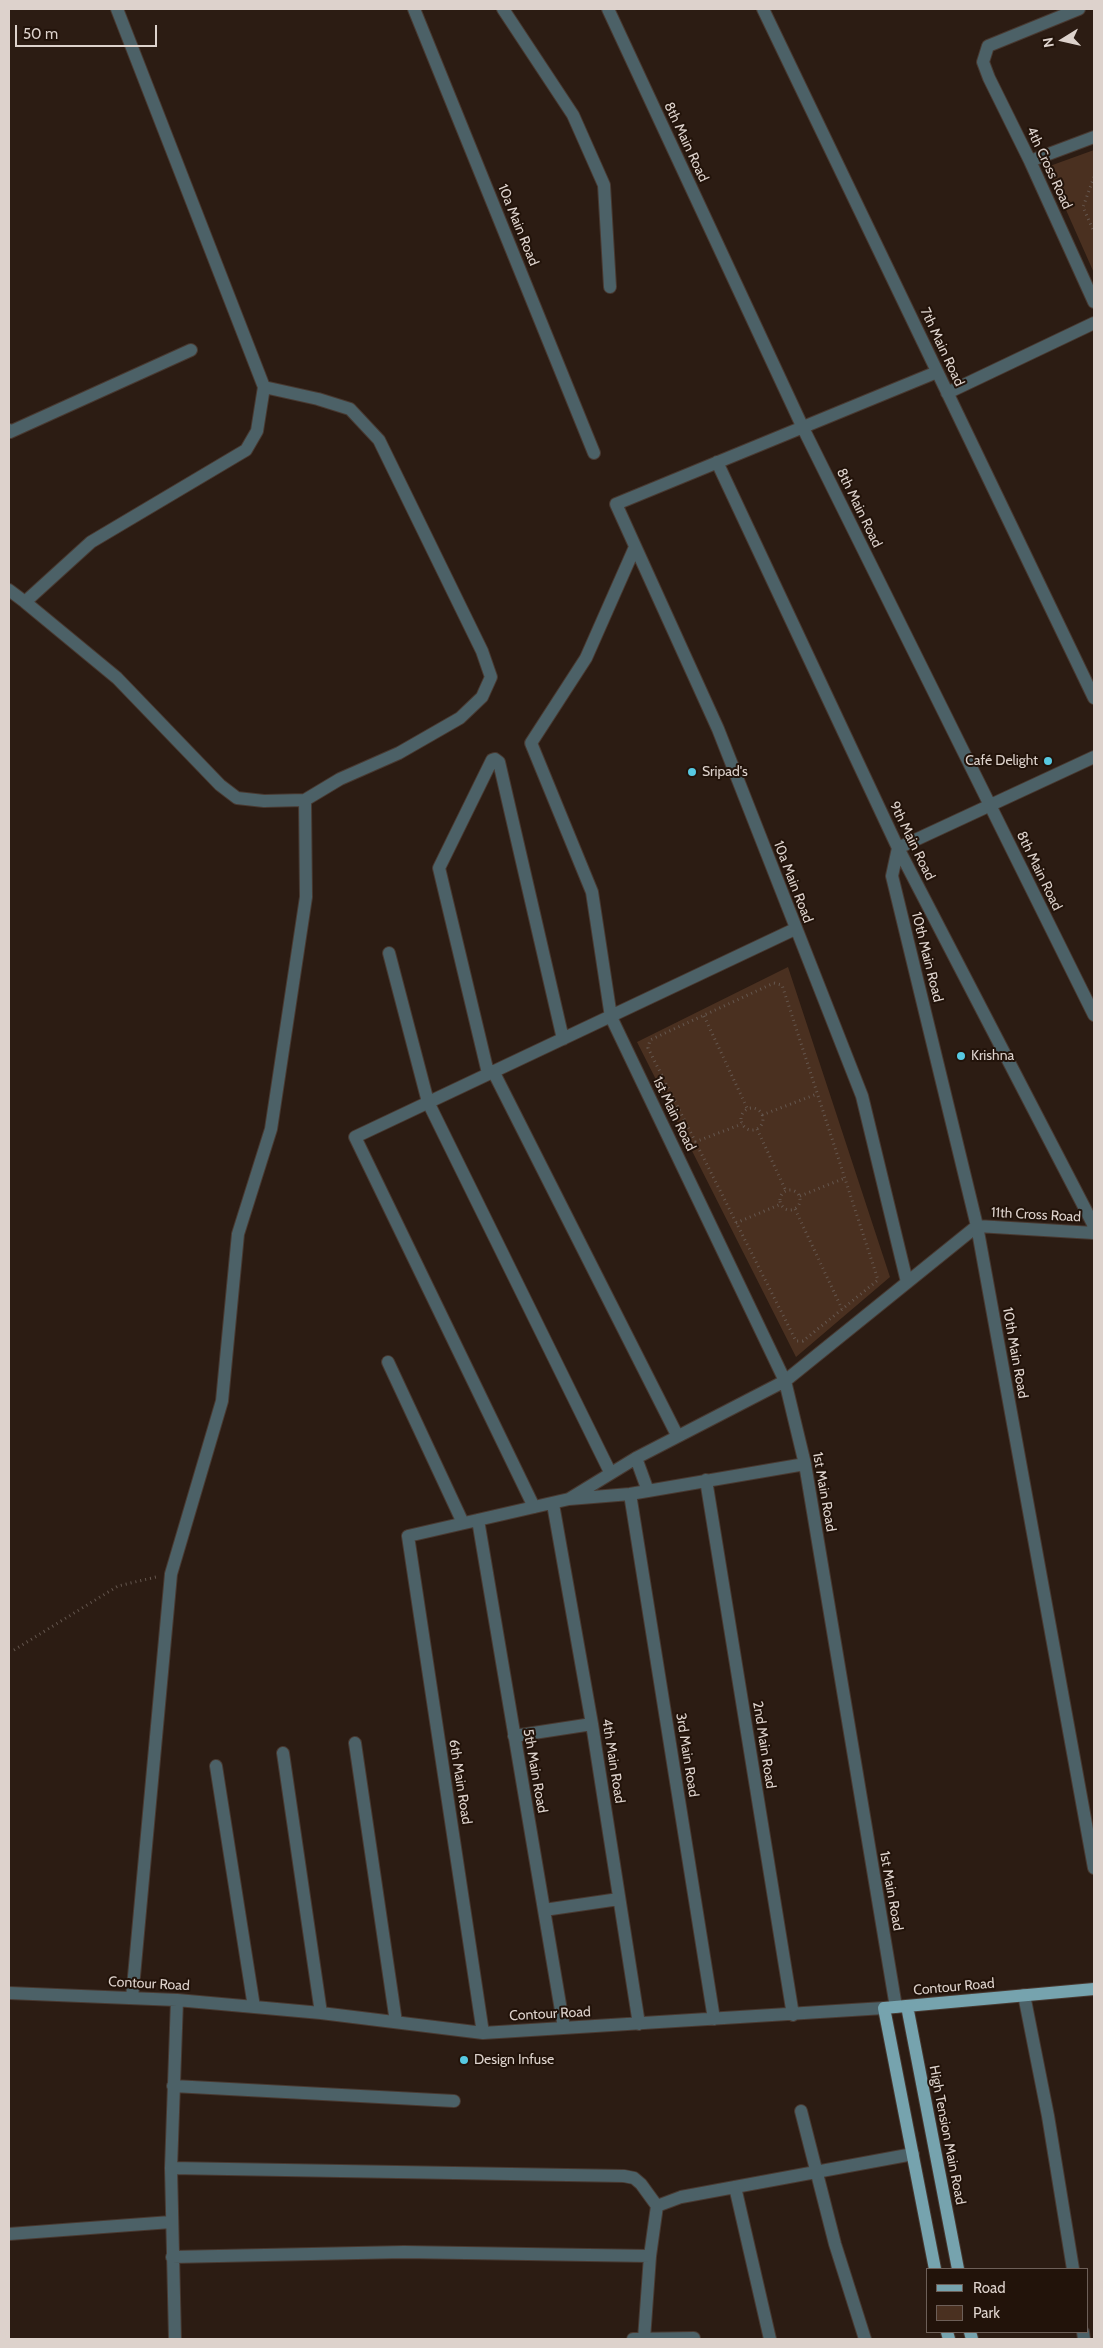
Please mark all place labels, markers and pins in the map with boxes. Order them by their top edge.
place label: Café Delight [965,753,1038,769]
marker: Café Delight [1042,755,1054,767]
place label: Sripad's [702,764,748,780]
marker: Sripad's [686,766,698,778]
place label: Krishna [971,1048,1014,1064]
marker: Krishna [955,1050,967,1062]
place label: Design Infuse [474,2052,554,2068]
marker: Design Infuse [458,2054,470,2066]

